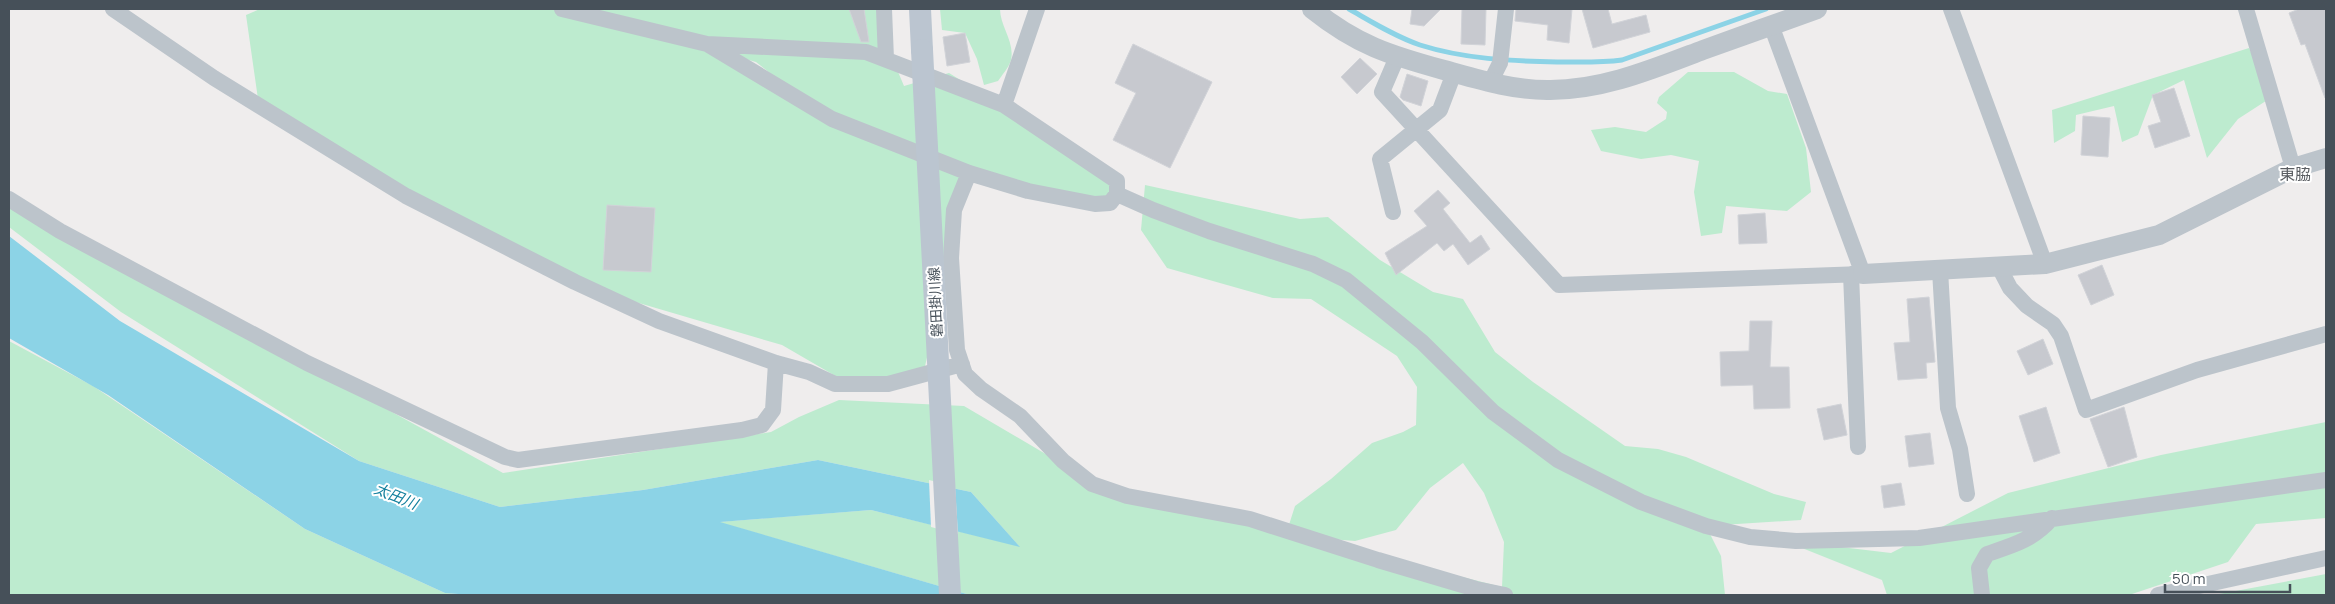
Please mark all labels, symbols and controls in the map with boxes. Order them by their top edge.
district label: 東脇 [2279,163,2311,185]
street label: 磐田掛川線 [924,267,946,337]
water label: 太田川 [371,478,423,515]
scale bar [2165,562,2290,594]
text: 50 m [2172,568,2206,589]

